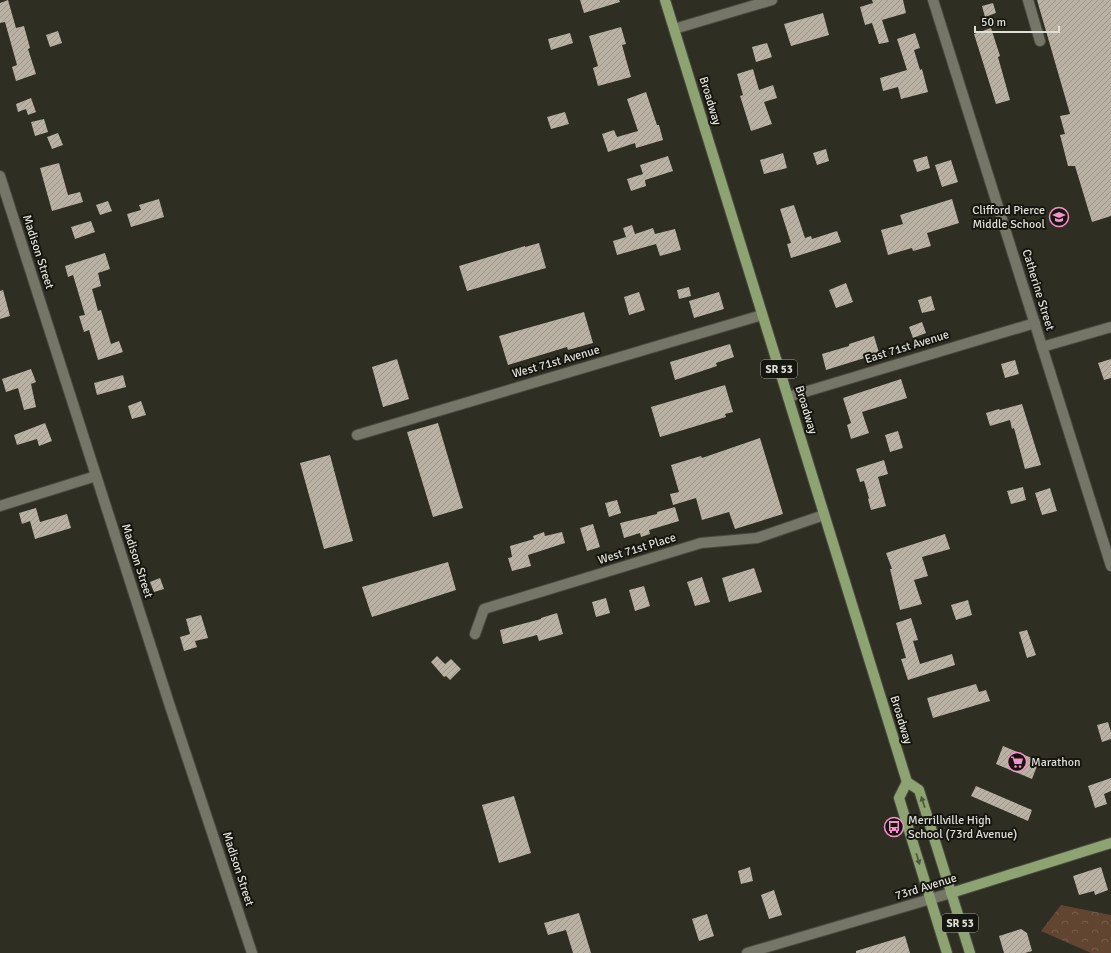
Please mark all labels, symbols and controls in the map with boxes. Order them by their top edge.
scale bar [975,8,1059,34]
text: 50 m [981,15,1006,30]
street label: Broadway [696,75,725,127]
place label: Clifford Pierce Middle School [972,203,1045,232]
school or university icon: Clifford Pierce Middle School [1048,206,1070,228]
street label: Madison Street [19,213,57,291]
street label: Catherine Street [1019,248,1057,332]
street label: East 71st Avenue [863,327,951,367]
street label: West 71st Avenue [510,342,602,382]
road number: SR 53 [761,360,797,378]
street label: Broadway [792,384,821,436]
street label: Madison Street [118,522,156,600]
street label: West 71st Place [596,530,678,568]
street label: Broadway [887,694,916,746]
supermarket icon: Marathon [1006,751,1028,773]
place label: Marathon [1031,755,1081,770]
one-way arrow [920,796,926,808]
place label: Merrillville High School (73rd Avenue) [908,813,1017,842]
bus stop icon: Merrillville High School (73rd Avenue) [883,816,905,838]
street label: Madison Street [219,830,257,908]
one-way arrow [915,853,921,865]
street label: 73rd Avenue [893,870,959,904]
road number: SR 53 [942,914,978,932]

